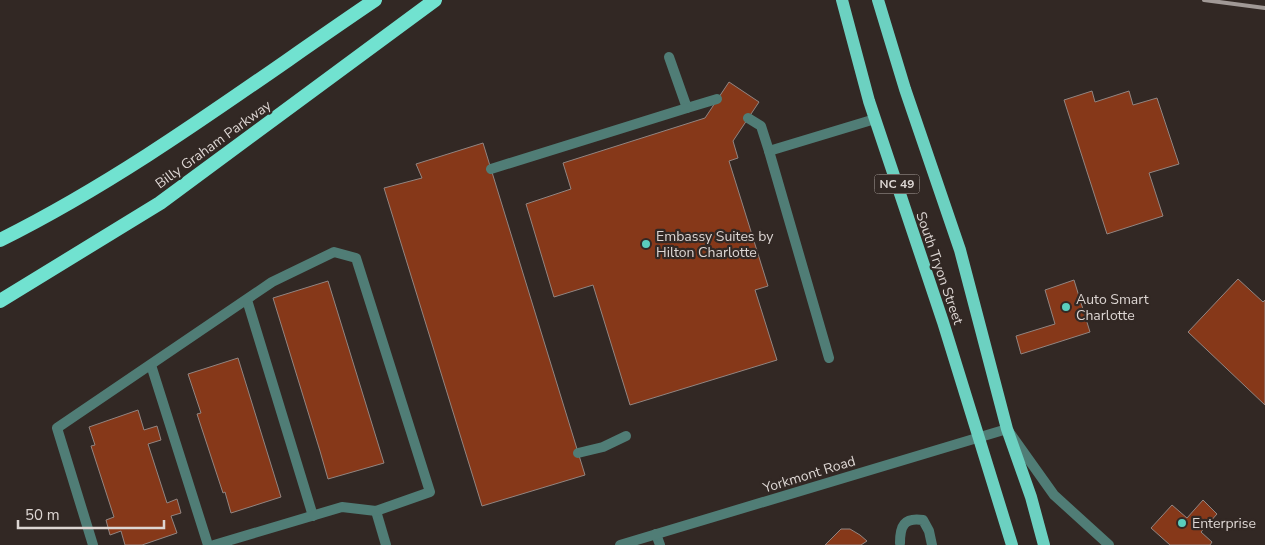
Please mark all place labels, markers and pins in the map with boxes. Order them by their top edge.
place label: Embassy Suites by Hilton Charlotte [656,227,774,262]
marker: Embassy Suites by Hilton Charlotte [640,238,652,250]
place label: Auto Smart Charlotte [1076,290,1149,325]
marker: Auto Smart Charlotte [1060,301,1072,313]
place label: Enterprise [1192,514,1256,533]
marker: Enterprise [1176,517,1188,529]

